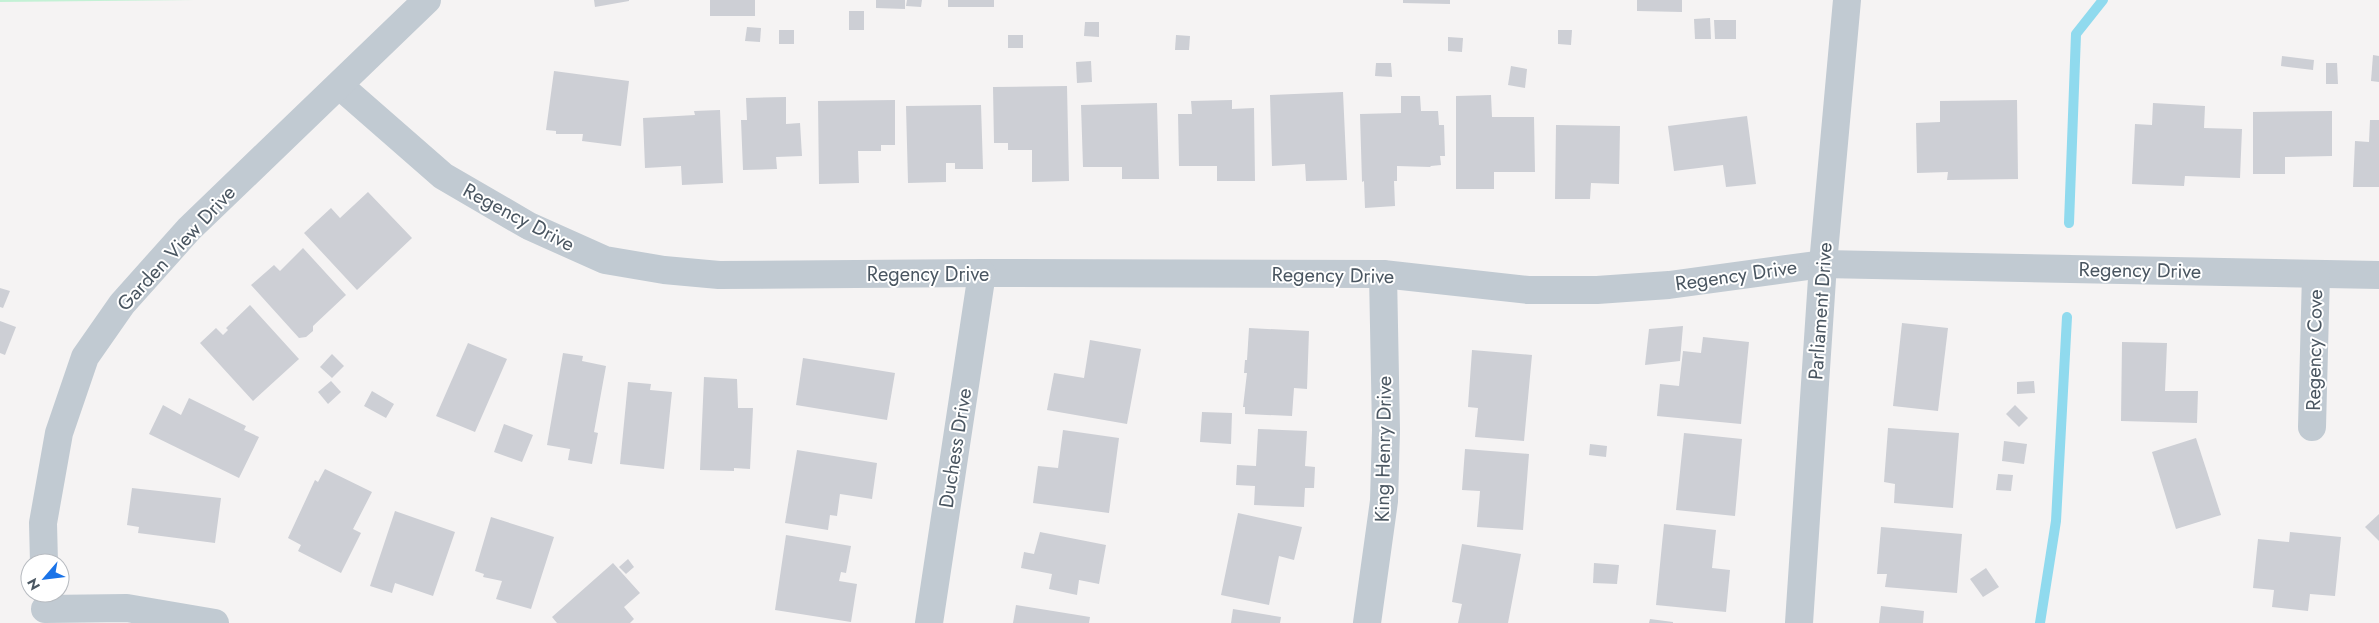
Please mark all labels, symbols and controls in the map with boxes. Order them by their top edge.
street label: Regency Drive [458,176,580,259]
street label: Garden View Drive [110,179,242,318]
street label: Parliament Drive [1801,241,1840,381]
street label: Regency Drive [1673,253,1799,298]
street label: Regency Drive [2078,255,2202,286]
street label: Regency Drive [867,260,989,289]
street label: Regency Drive [1271,260,1395,291]
street label: Regency Cove [2299,289,2330,411]
street label: King Henry Drive [1368,376,1399,522]
street label: Duchess Drive [932,386,979,510]
north arrow [20,553,70,603]
text: N [22,574,45,594]

